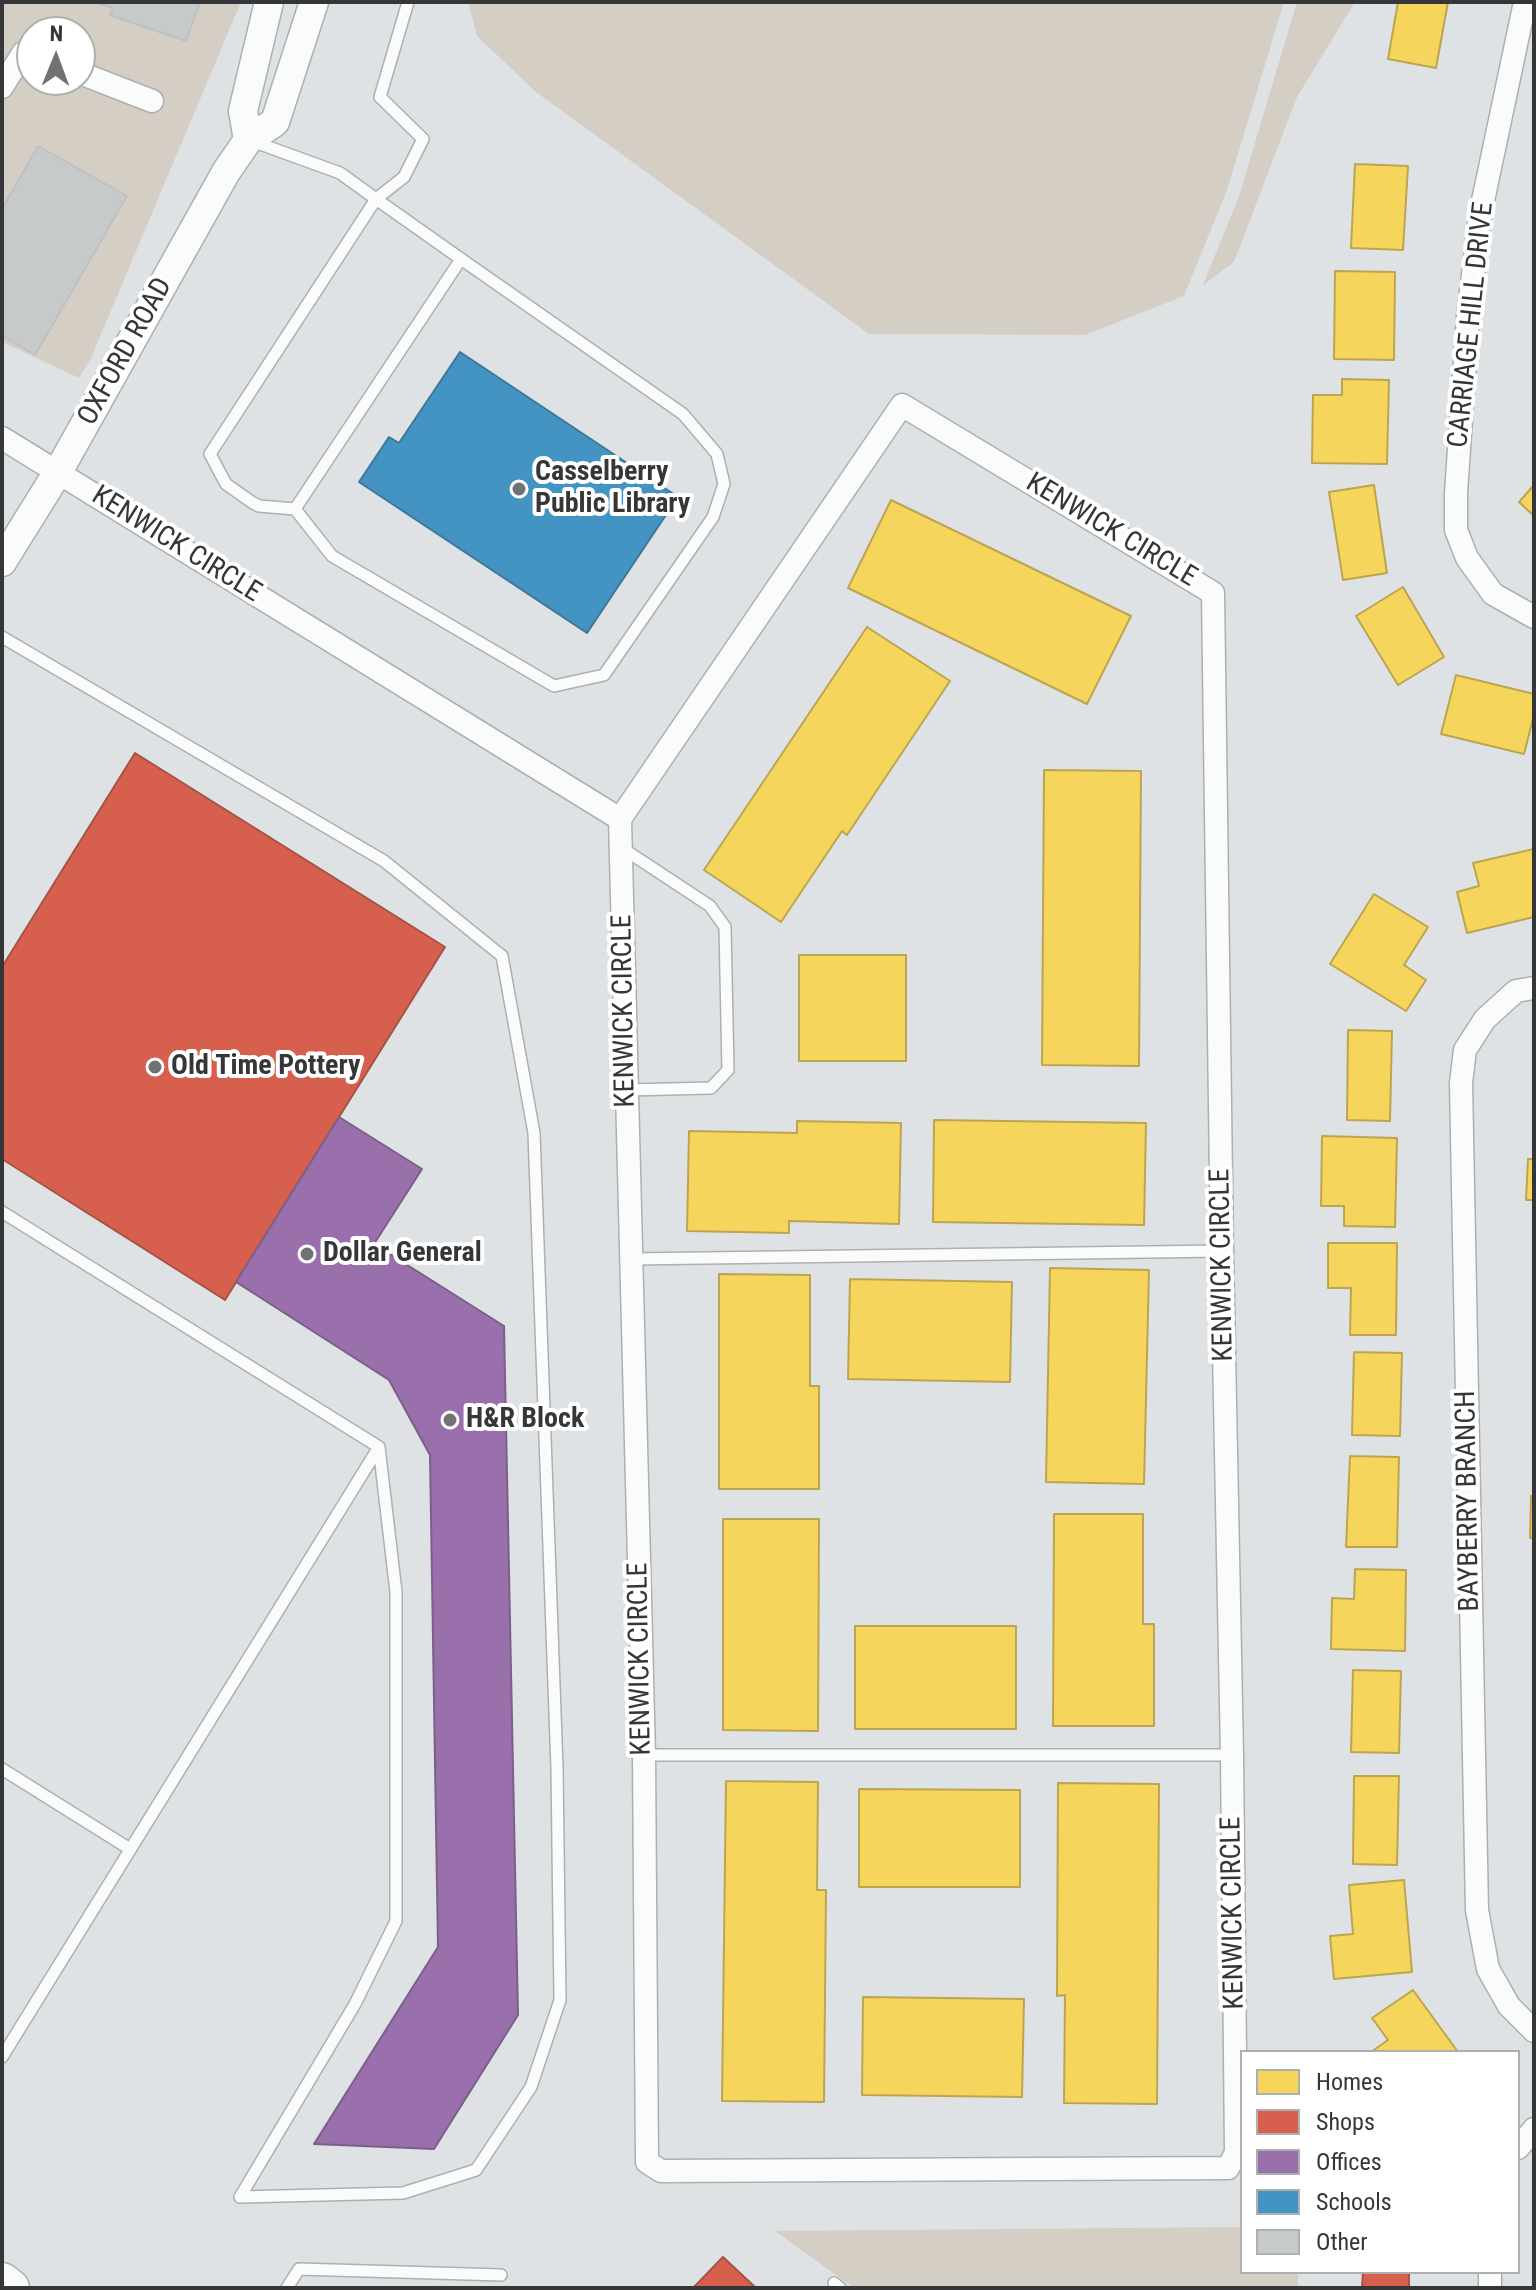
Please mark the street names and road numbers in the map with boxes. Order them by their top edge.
street label: CARRIAGE HILL DRIVE [1442,201,1502,449]
street label: OXFORD ROAD [72,273,180,431]
street label: KENWICK CIRCLE [1020,467,1202,595]
street label: KENWICK CIRCLE [85,480,267,610]
street label: KENWICK CIRCLE [607,914,643,1108]
street label: KENWICK CIRCLE [1205,1168,1241,1362]
street label: BAYBERRY BRANCH [1450,1390,1488,1612]
street label: KENWICK CIRCLE [623,1562,659,1756]
street label: KENWICK CIRCLE [1216,1816,1252,2010]

